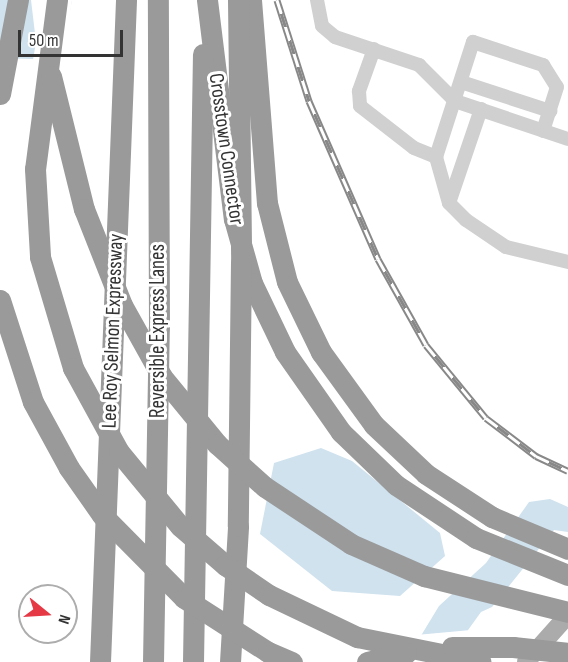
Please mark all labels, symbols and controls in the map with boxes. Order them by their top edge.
scale bar [21,18,126,56]
text: 50 m [29,30,59,51]
street label: Crosstown Connector [203,72,249,226]
street label: Lee Roy Selmon Expressway [97,233,129,429]
street label: Reversible Express Lanes [145,244,171,418]
north arrow [18,584,78,644]
text: N [53,612,74,626]

